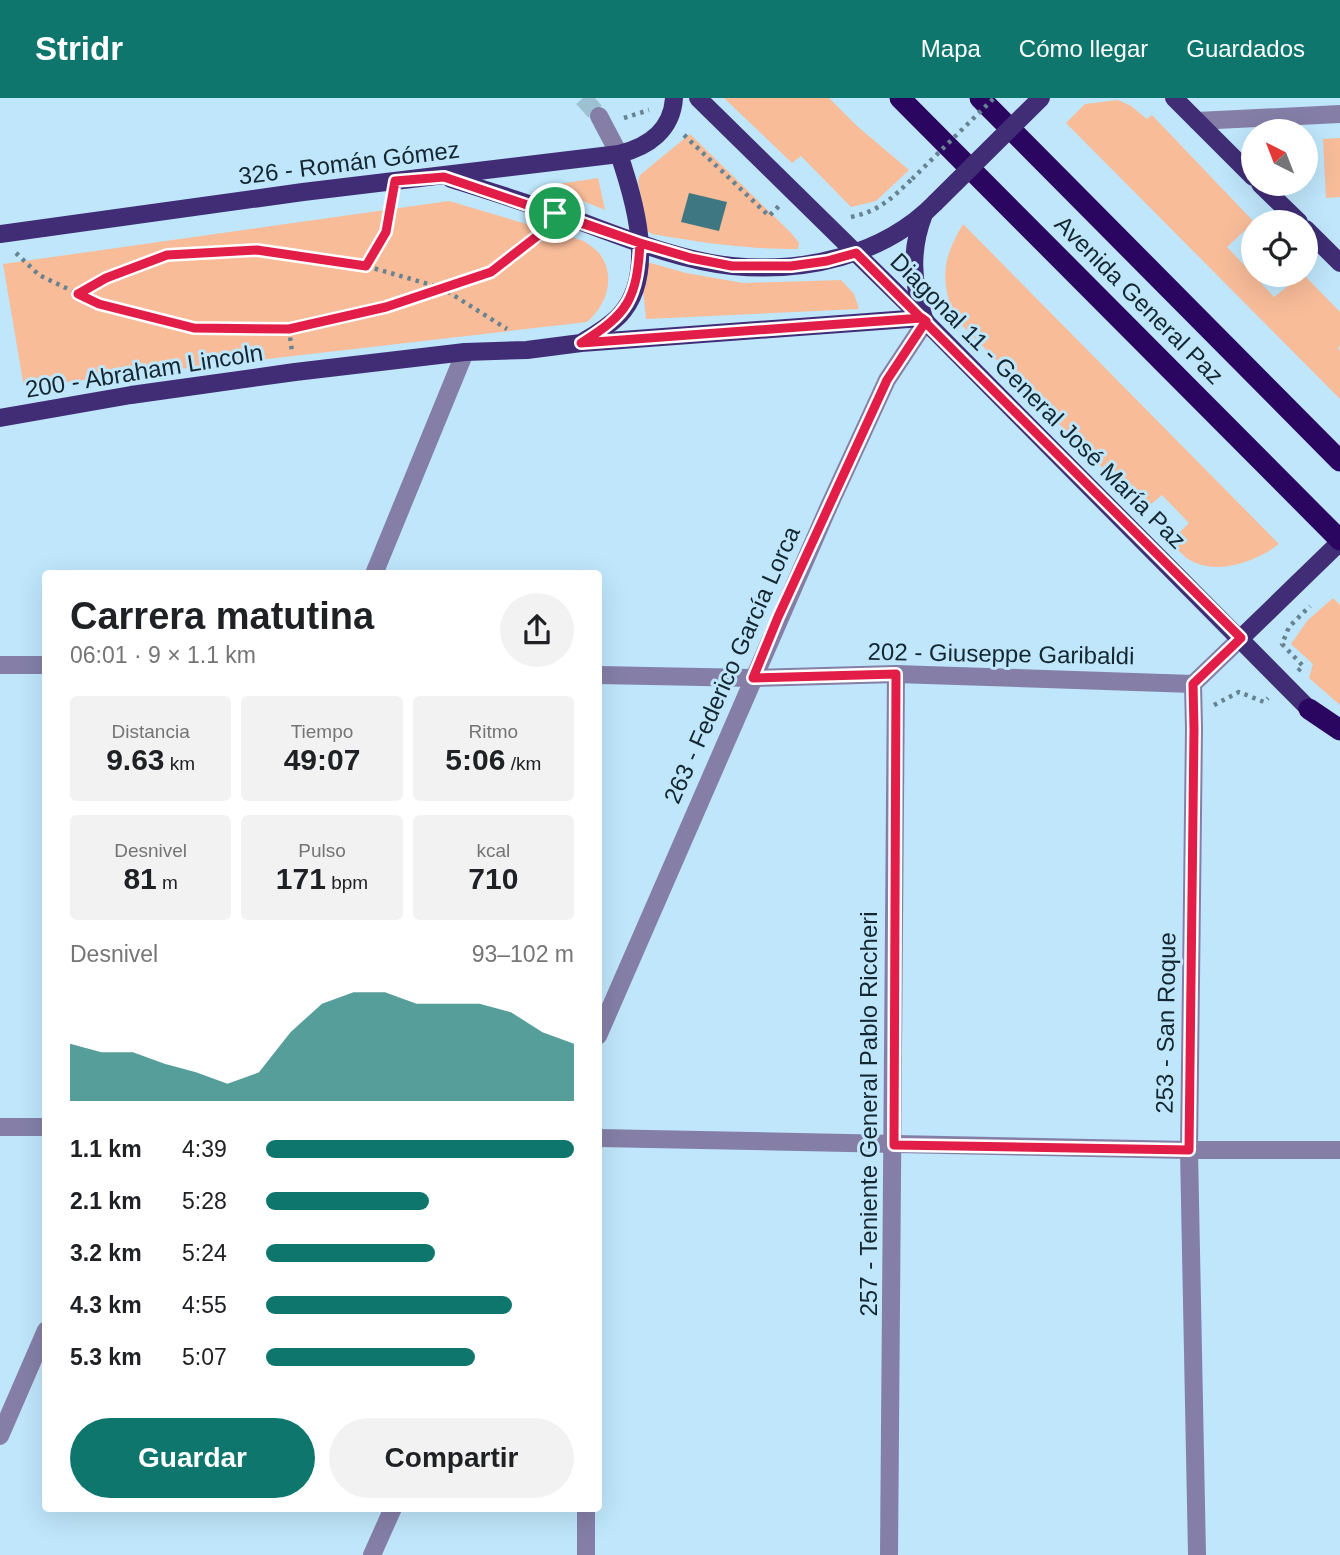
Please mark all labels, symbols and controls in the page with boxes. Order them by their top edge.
text: Stridr [35,30,123,67]
text: Mapa [921,35,981,62]
text: Cómo llegar [1019,35,1148,62]
text: Guardados [1186,35,1305,62]
north arrow [1241,119,1318,196]
map controls [1241,119,1318,287]
street label: 326 - Román Gómez [237,136,461,189]
pin [525,183,585,243]
icon: arrive [536,194,574,232]
street label: Avenida General Paz [1050,210,1229,389]
button: locate [1241,210,1318,287]
street label: Diagonal 11 - General José María Paz [885,247,1192,554]
street label: 200 - Abraham Lincoln [23,338,265,403]
street label: 263 - Federico García Lorca [658,522,805,807]
button: share [500,593,574,667]
text: Carrera matutina [70,595,374,637]
street label: 202 - Giuseppe Garibaldi [867,638,1135,669]
text: 06:01 · 9 × 1.1 km [70,642,256,668]
text: Distancia [112,721,190,742]
text: Tiempo [291,721,353,742]
text: Ritmo [469,721,518,742]
text: 9.63 [106,743,165,776]
text: 49:07 [284,743,360,776]
text: 5:06 [445,743,505,776]
text: km [165,753,195,774]
text: /km [505,753,541,774]
text: Desnivel [114,840,187,861]
text: Pulso [298,840,346,861]
text: kcal [476,840,510,861]
text: 81 [123,862,157,895]
text: 171 [276,862,326,895]
text: 710 [468,862,518,895]
text: m [157,872,178,893]
text: bpm [326,872,368,893]
street label: 257 - Teniente General Pablo Riccheri [855,911,882,1317]
street label: 253 - San Roque [1150,932,1181,1114]
text: Desnivel [70,941,158,967]
text: 93–102 m [472,941,574,967]
text: 1.1 km [70,1136,142,1162]
text: 4:39 [182,1136,227,1162]
text: 2.1 km [70,1188,142,1214]
text: 5:28 [182,1188,227,1214]
text: 3.2 km [70,1240,142,1266]
text: 5:24 [182,1240,227,1266]
text: 4.3 km [70,1292,142,1318]
text: 4:55 [182,1292,227,1318]
text: 5.3 km [70,1344,142,1370]
text: 5:07 [182,1344,227,1370]
button: Guardar [70,1418,315,1498]
button: Compartir [329,1418,574,1498]

